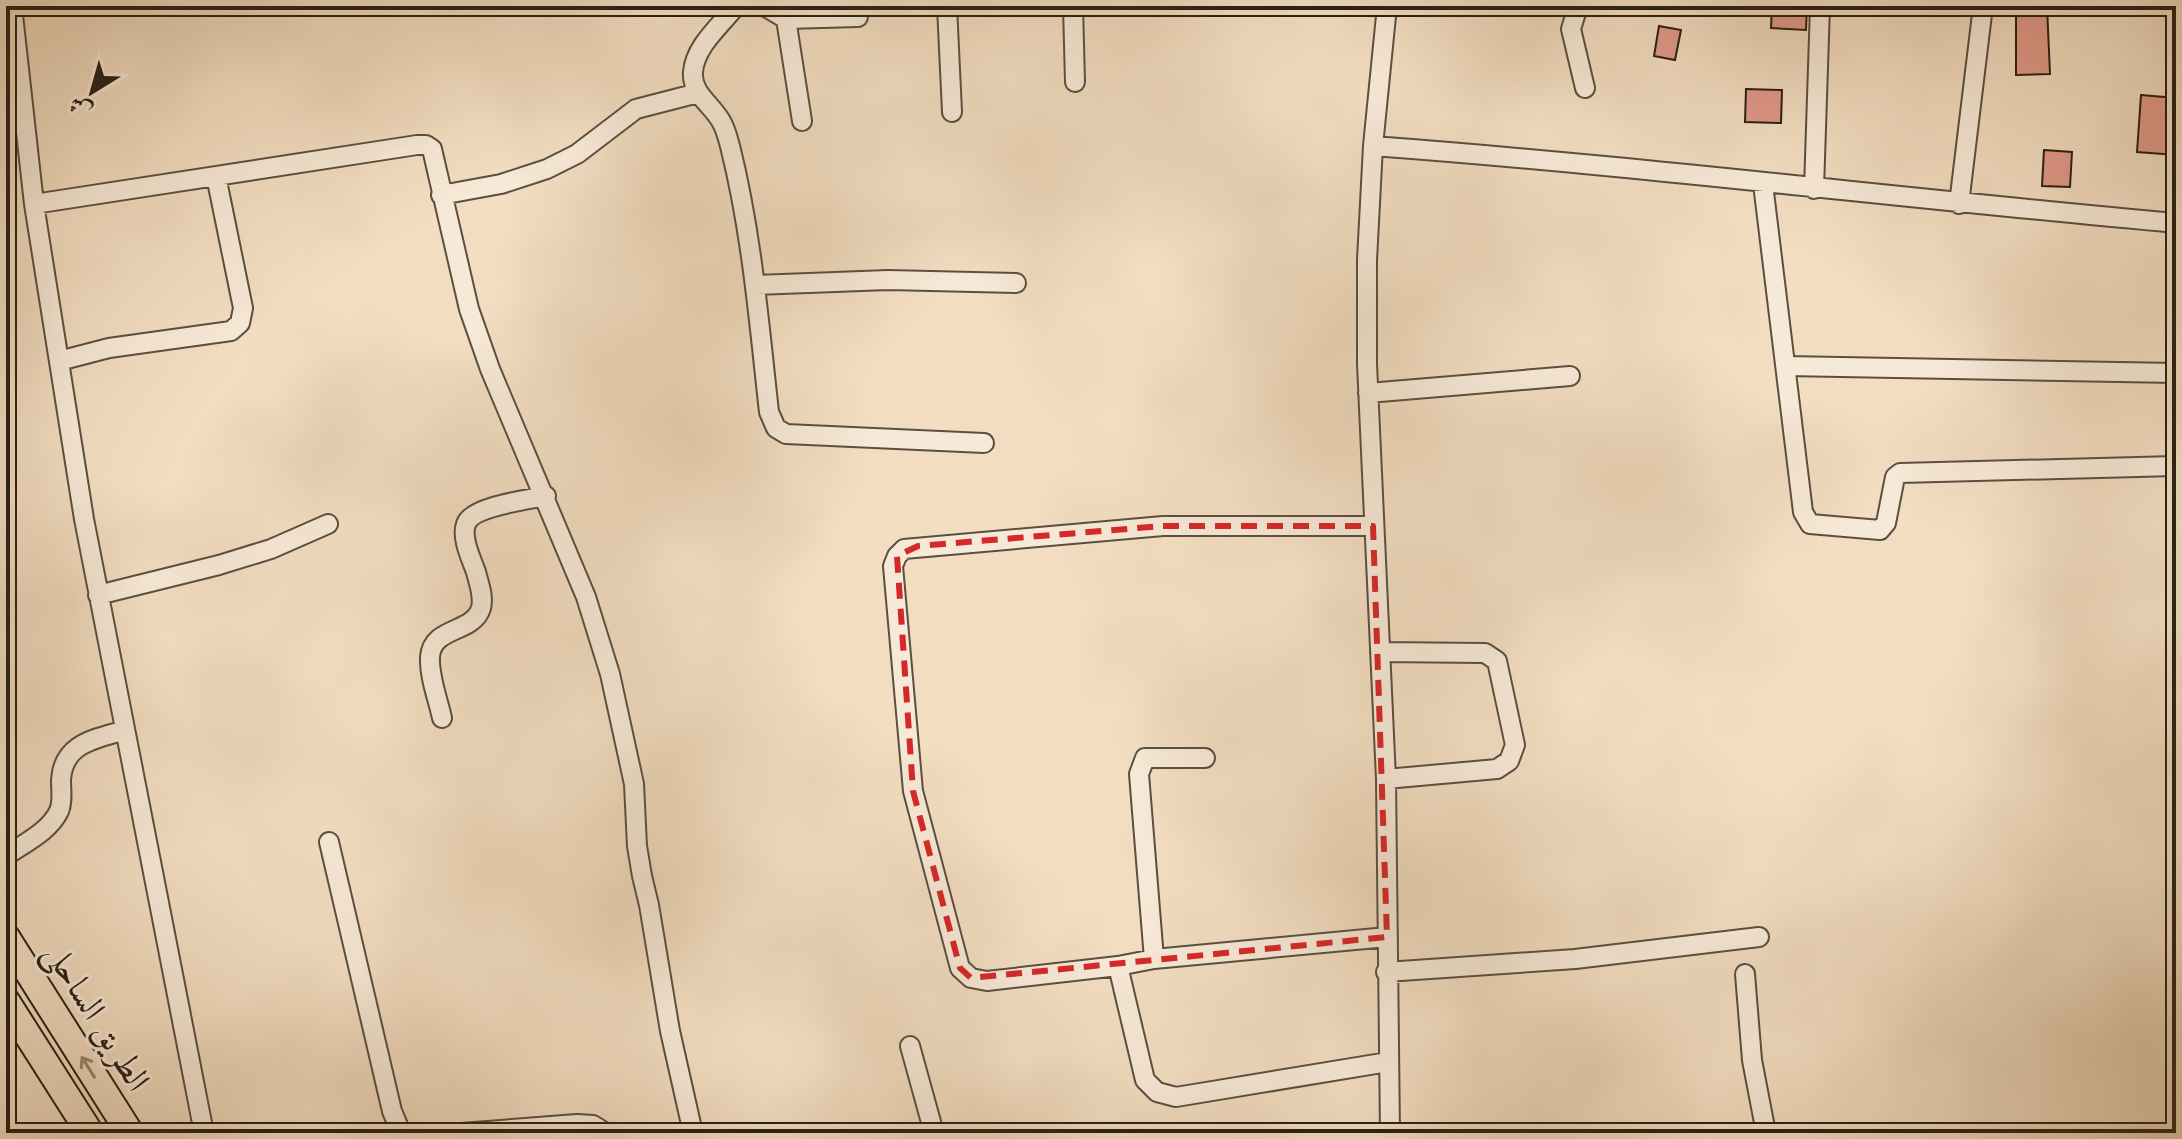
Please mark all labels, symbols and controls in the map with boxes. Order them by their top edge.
north arrow [52,52,132,132]
text: ش [63,89,98,126]
street label: الطريق الساحلى [32,933,161,1100]
one-way arrow [80,1056,96,1079]

